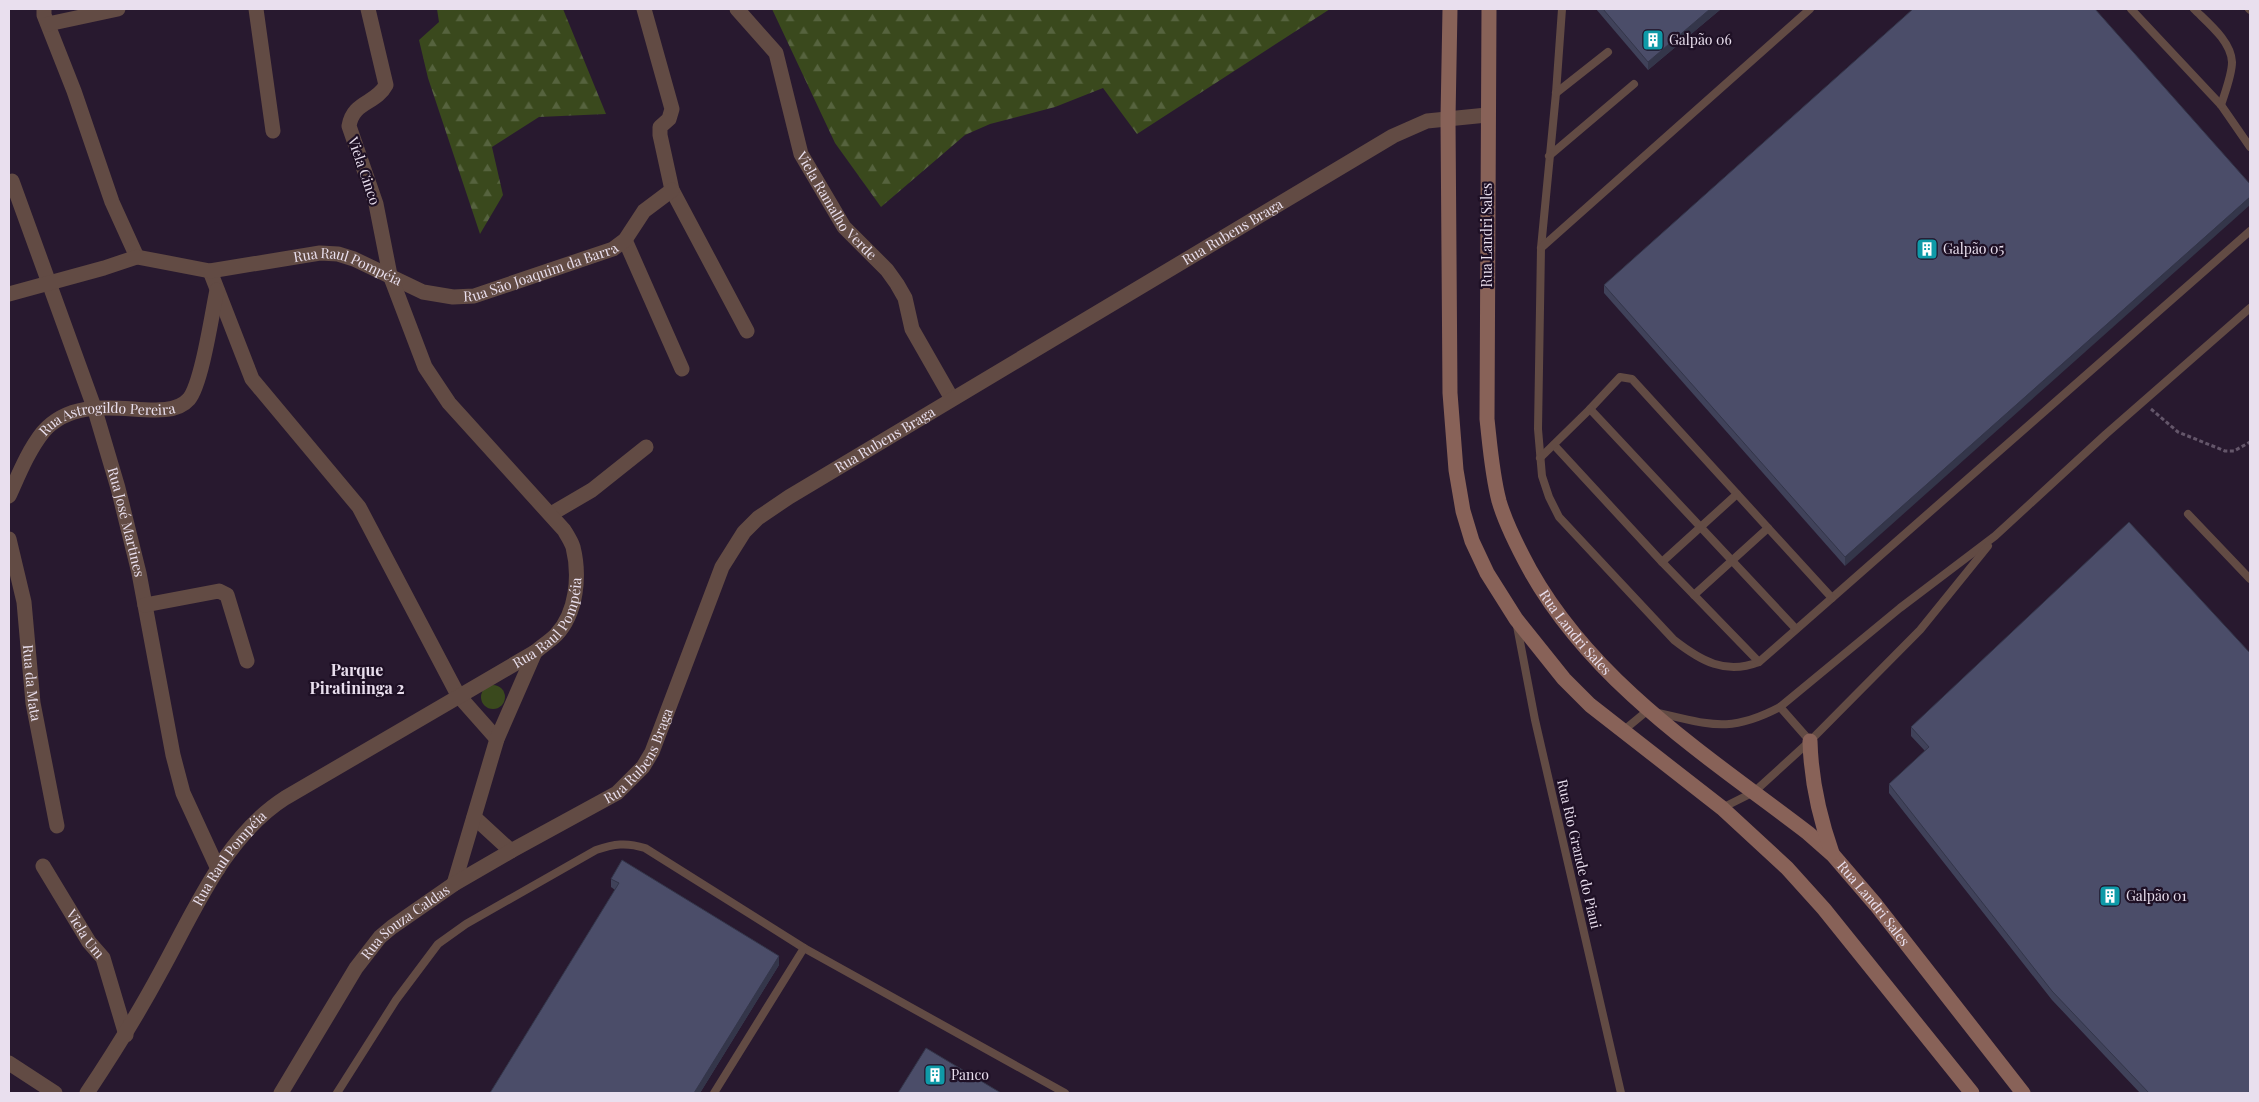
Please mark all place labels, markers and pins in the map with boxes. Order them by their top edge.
building icon: Galpão 06 [1641,28,1665,52]
place label: Galpão 06 [1669,30,1732,49]
building icon: Galpão 05 [1915,237,1939,261]
place label: Galpão 05 [1943,239,2004,258]
building icon: Galpão 01 [2098,884,2122,908]
place label: Galpão 01 [2126,886,2187,905]
building icon: Panco [923,1063,947,1087]
place label: Panco [951,1065,989,1084]

